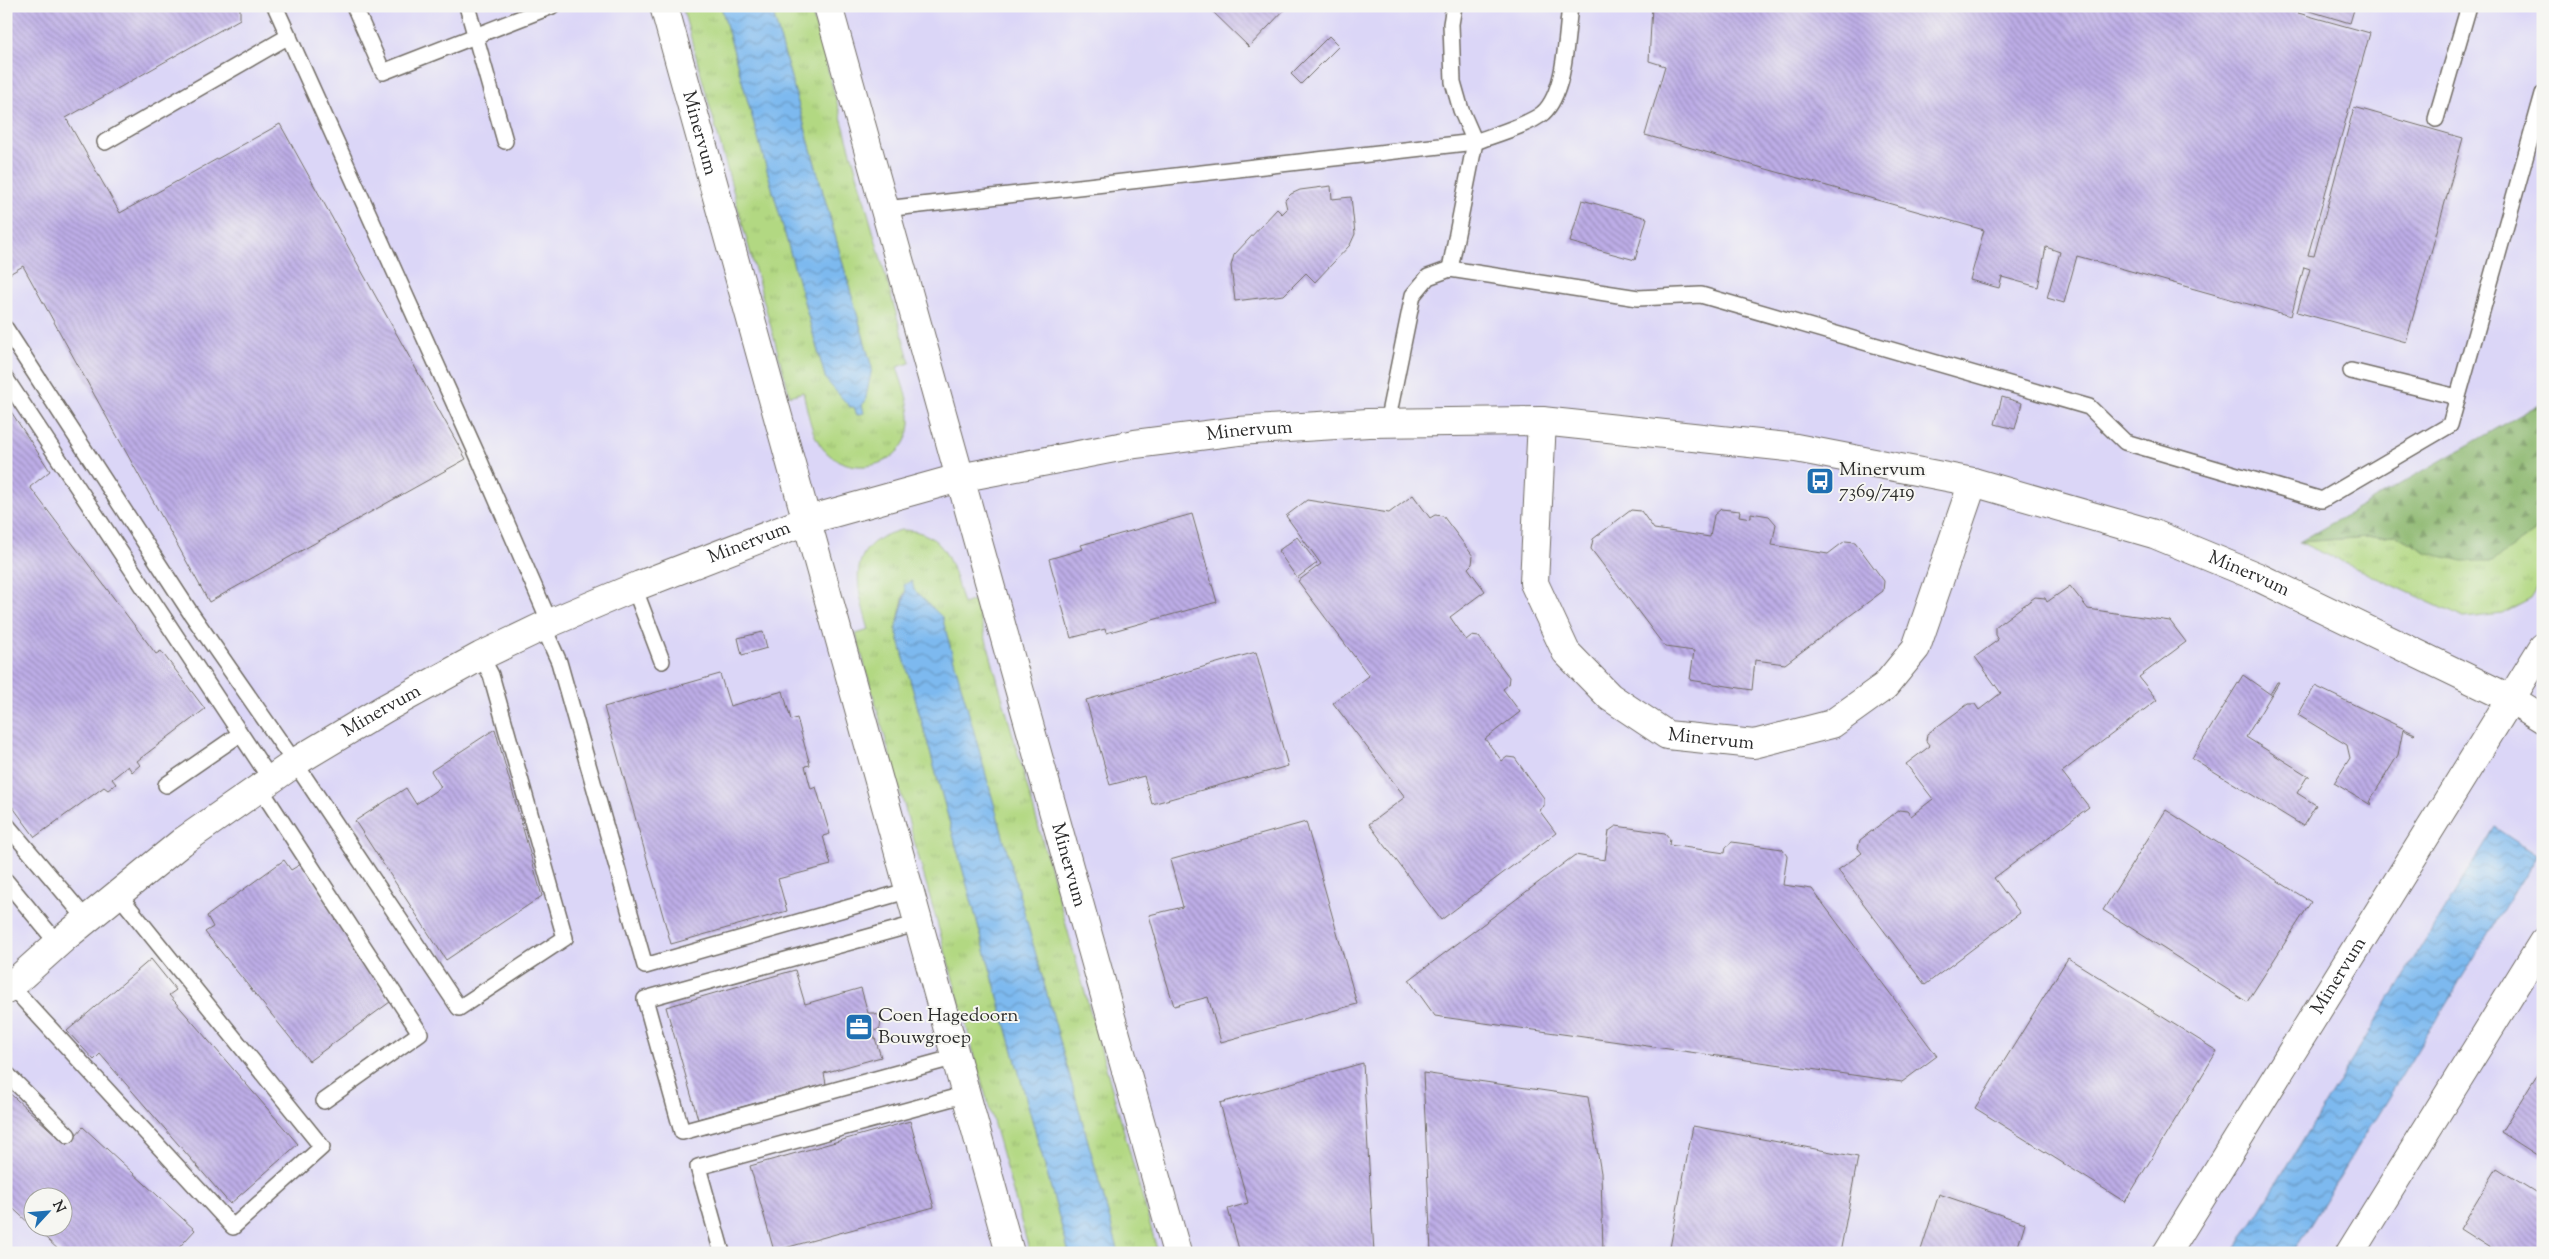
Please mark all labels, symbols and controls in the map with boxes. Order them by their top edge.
street label: Minervum [675,88,724,179]
street label: Minervum [1205,414,1294,448]
place label: Minervum 7369/7419 [1839,457,1926,506]
bus stop icon: Minervum 7369/7419 [1805,466,1835,496]
street label: Minervum [704,514,795,571]
street label: Minervum [2204,544,2295,604]
street label: Minervum [337,678,426,744]
street label: Minervum [1667,722,1756,757]
street label: Minervum [1044,820,1093,911]
street label: Minervum [2305,932,2373,1020]
place label: Coen Hagedoorn Bouwgroep [878,1003,1019,1052]
office icon: Coen Hagedoorn Bouwgroep [844,1012,874,1042]
north arrow [22,1186,72,1236]
text: N [46,1198,69,1217]

